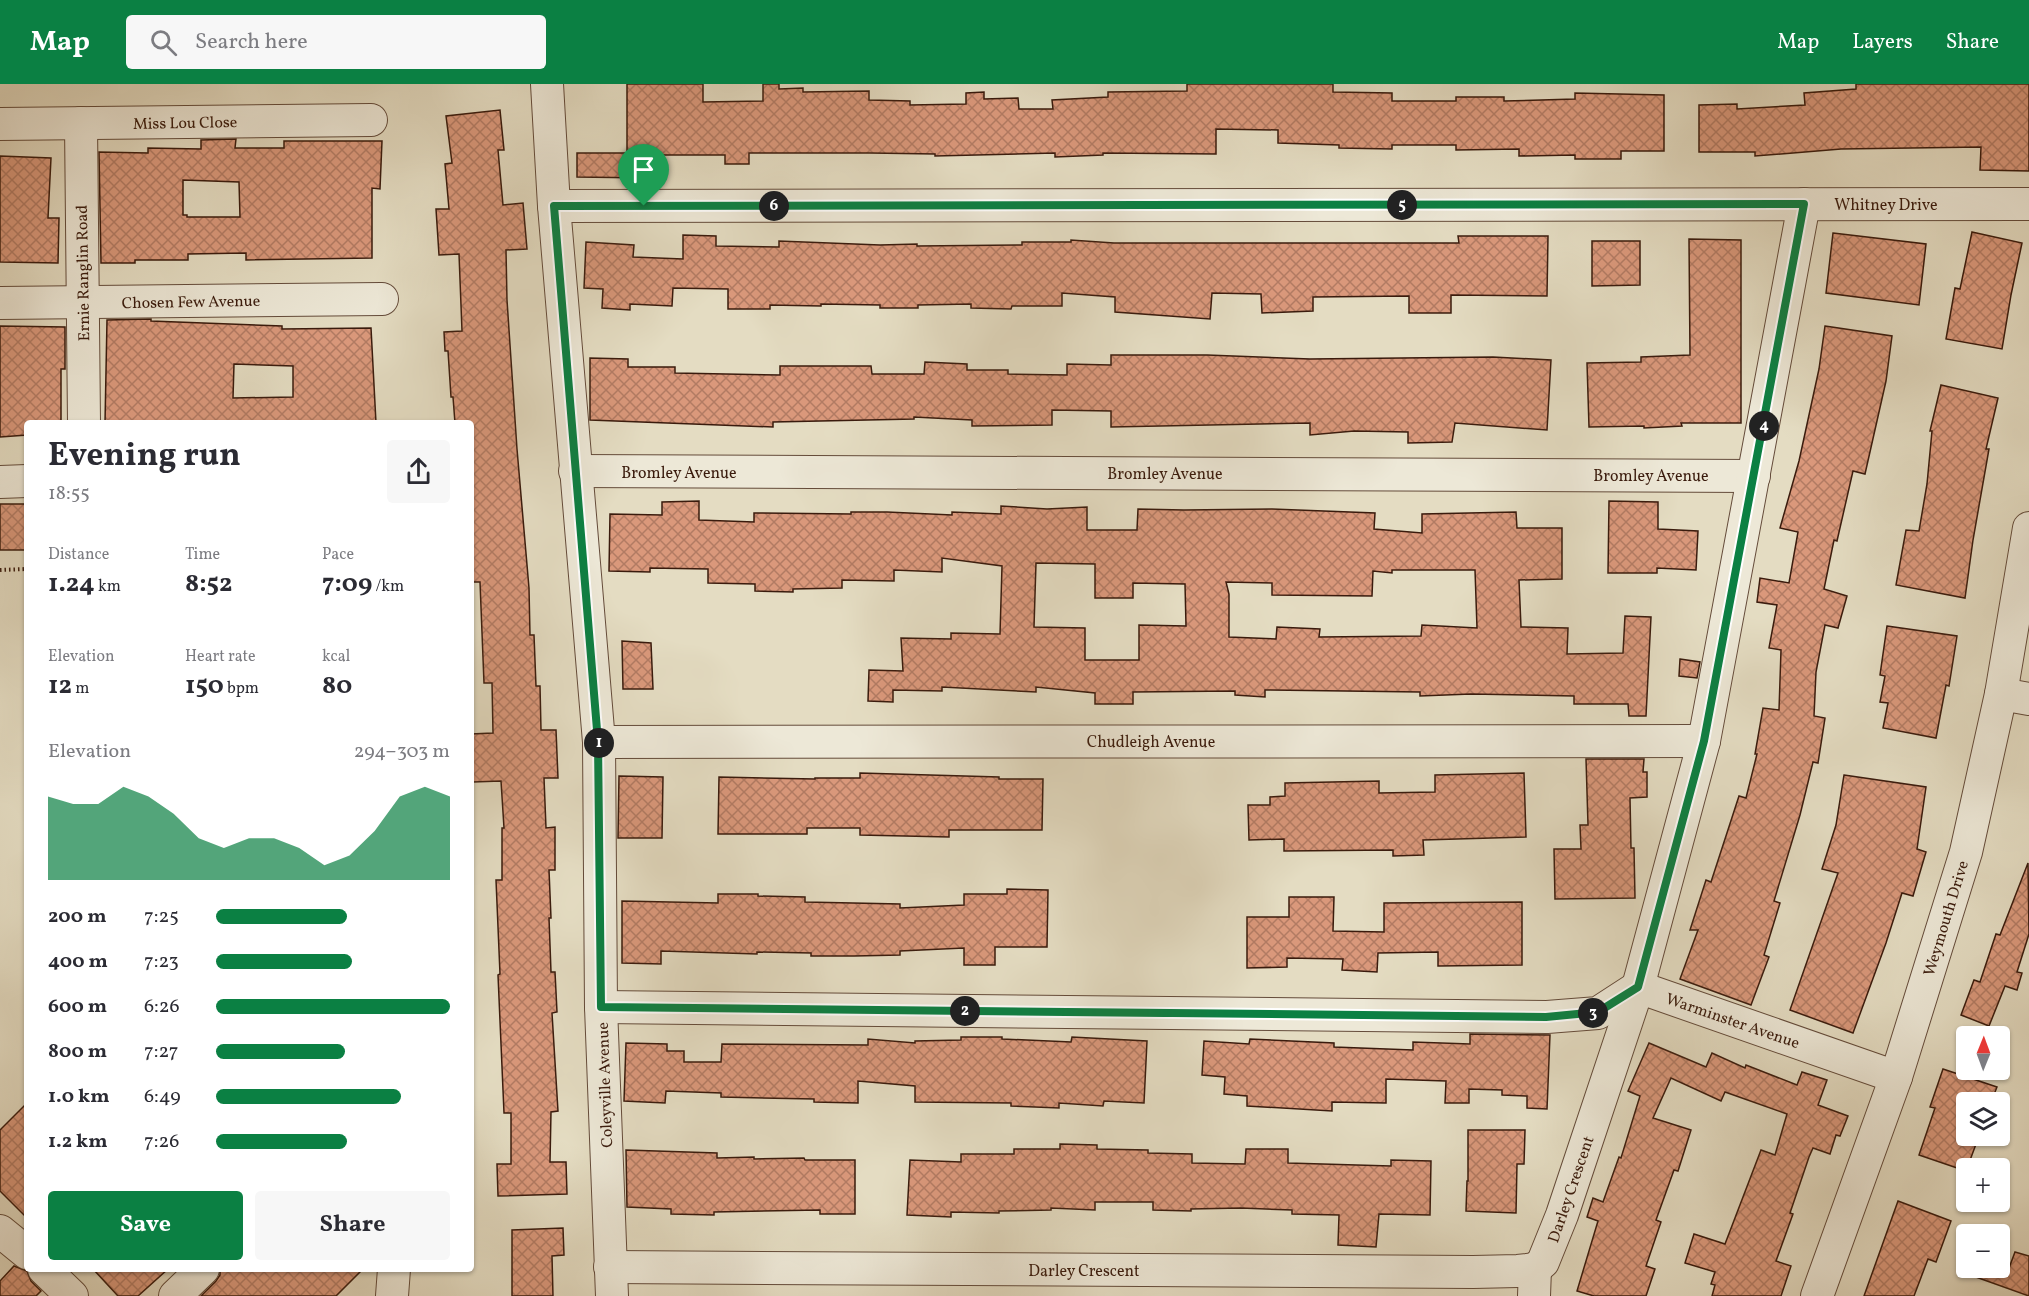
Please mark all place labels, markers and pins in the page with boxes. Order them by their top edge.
pin [618,144,669,206]
pin: 5 [1387,190,1417,220]
pin: 6 [759,191,789,221]
pin: 4 [1749,411,1779,441]
pin: 1 [584,728,614,758]
pin: 2 [950,996,980,1026]
pin: 3 [1578,998,1608,1028]

